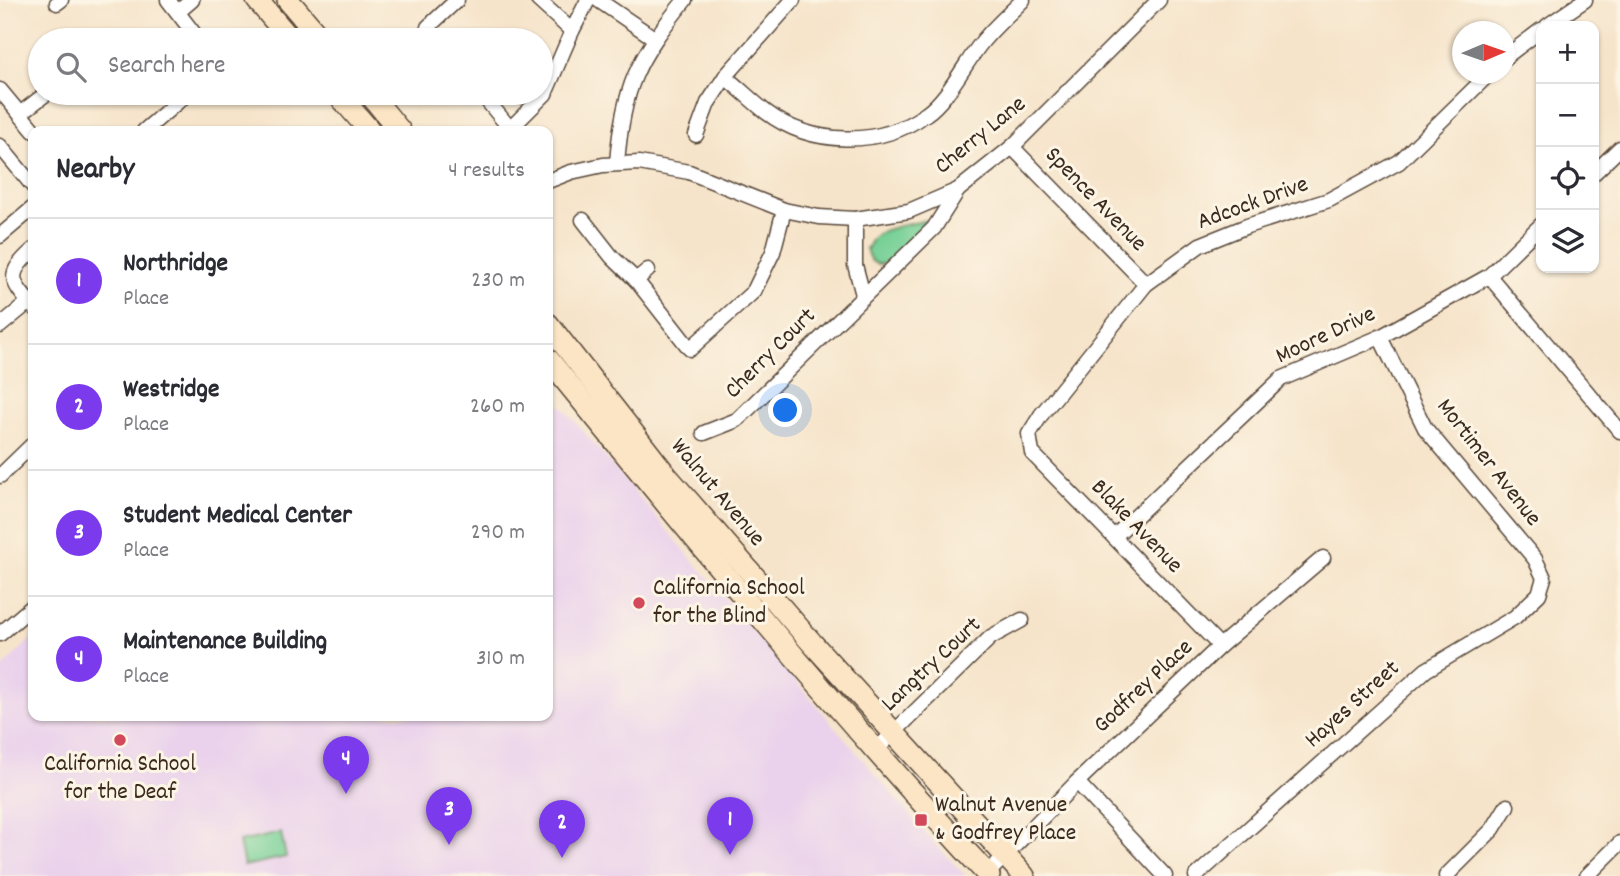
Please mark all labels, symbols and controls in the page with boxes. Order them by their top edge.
north arrow [1452,21,1515,84]
map controls [1536,21,1599,273]
button: + [1536,21,1599,84]
search box [28,28,553,105]
icon: search [52,48,90,86]
text: Search here [108,48,226,85]
button: − [1536,84,1599,147]
street label: Cherry Lane [928,88,1034,184]
street label: Spence Avenue [1036,140,1154,260]
button: locate [1536,147,1599,210]
text: Nearby [56,150,134,193]
text: 4 results [448,155,525,188]
street label: Adcock Drive [1193,168,1313,240]
button: layers [1536,210,1599,273]
text: Northridge [123,246,228,283]
text: 1 [76,265,82,298]
text: 230 m [471,265,525,298]
text: Place [123,283,169,316]
street label: Moore Drive [1270,298,1382,374]
street label: Cherry Court [718,300,825,407]
text: Westridge [123,372,219,409]
text: 2 [74,391,84,424]
text: 260 m [470,391,525,424]
street label: Mortimer Avenue [1427,392,1549,534]
your location [768,393,802,427]
text: Place [123,409,169,442]
street label: Walnut Avenue [661,431,773,555]
street label: Blake Avenue [1082,472,1190,582]
text: Student Medical Center [123,498,352,535]
text: 3 [74,517,84,550]
text: 290 m [471,517,525,550]
text: Place [123,535,169,568]
place label: California School for the Blind [653,572,805,634]
marker: California School for the Blind [631,595,647,611]
street label: Langtry Court [874,609,990,721]
text: Maintenance Building [123,624,327,661]
street label: Godfrey Place [1087,632,1201,742]
text: 4 [74,643,84,676]
text: 310 m [476,643,525,676]
street label: Hayes Street [1298,653,1408,757]
text: Place [123,661,169,694]
marker: California School for the Deaf [112,732,128,748]
pin: 4 [323,736,369,794]
place label: California School for the Deaf [44,748,196,810]
pin: 3 [426,787,472,845]
place label: Walnut Avenue & Godfrey Place [935,789,1076,851]
pin: 1 [707,797,753,855]
pin: 2 [539,800,585,858]
marker: Walnut Avenue & Godfrey Place [913,812,929,828]

